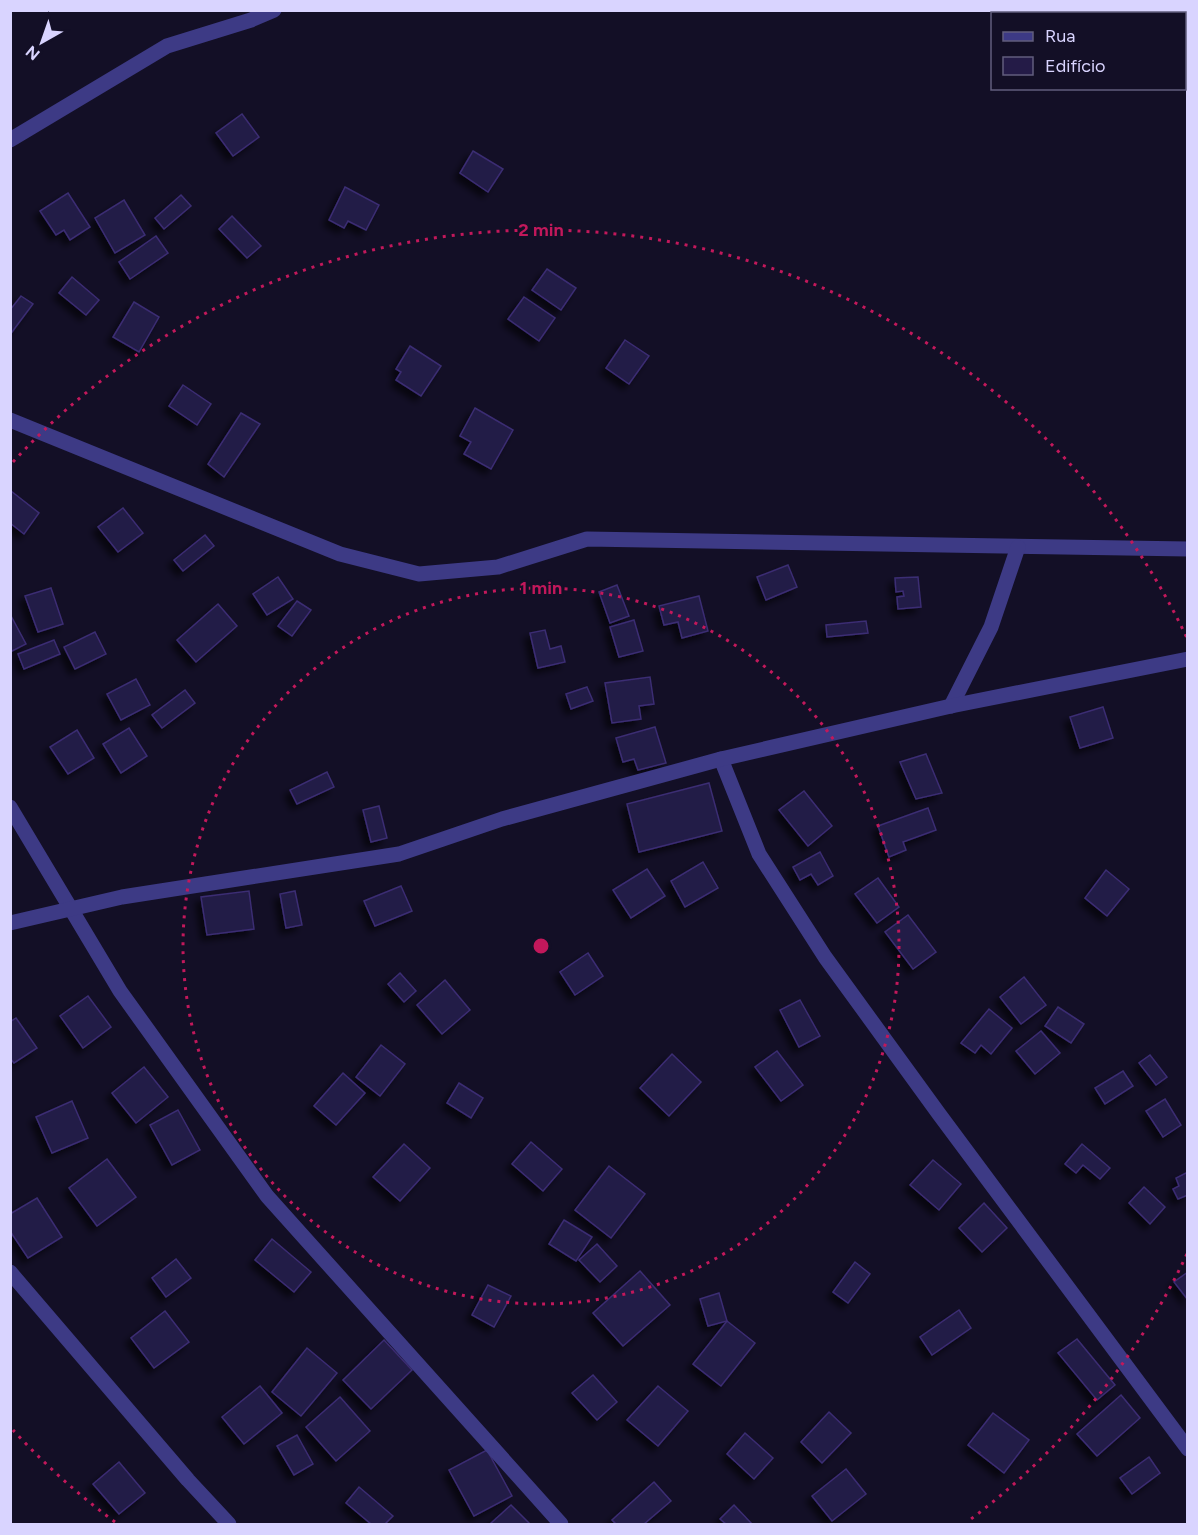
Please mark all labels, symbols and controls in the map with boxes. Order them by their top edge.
north arrow [12,12,72,72]
legend [991,12,1186,90]
text: Rua [1045,25,1076,47]
text: N [22,42,44,64]
text: Edifício [1045,55,1106,77]
text: 2 min [518,219,564,241]
text: 1 min [520,577,562,599]
centre of rings [531,936,551,956]

